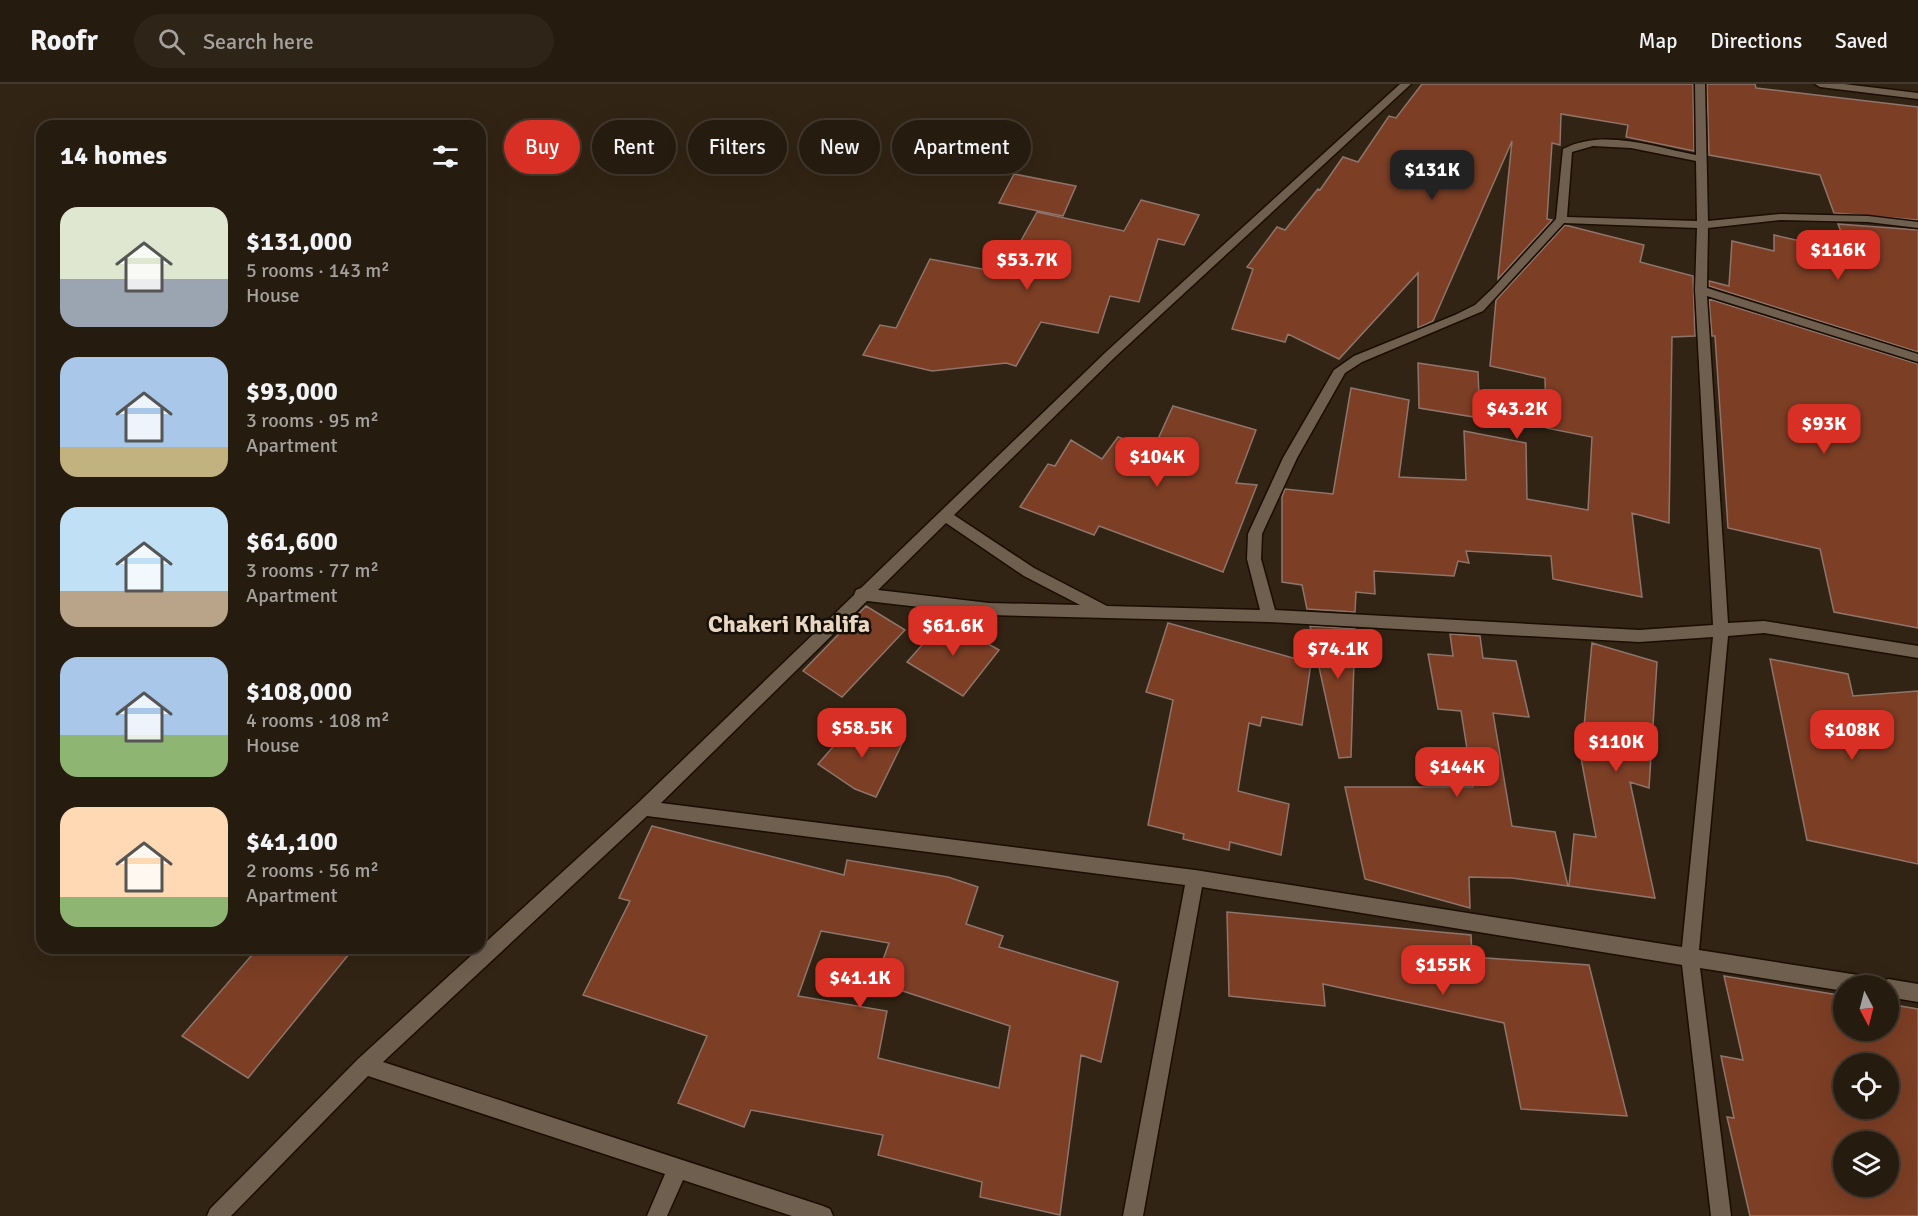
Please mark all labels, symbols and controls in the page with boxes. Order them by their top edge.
search box [134,14,554,68]
text: Roofr [30,24,98,58]
icon: search [155,25,188,58]
text: Search here [203,28,314,55]
text: Map [1639,28,1677,54]
text: Directions [1710,28,1802,54]
text: Saved [1835,28,1888,54]
chip: Buy [504,120,580,174]
chip: Rent [592,120,676,174]
chip: Filters [688,120,787,174]
chip: New [799,120,880,174]
chip: Apartment [892,120,1031,174]
text: 14 homes [60,140,167,172]
icon: filters [429,140,462,173]
pin: $131K [1390,150,1474,201]
text: $131K [1404,157,1460,182]
text: $131,000 [246,226,352,258]
pin: $116K [1796,230,1880,281]
icon: home [108,231,180,303]
text: $116K [1810,237,1866,262]
pin: $53.7K [978,240,1076,291]
text: $53.7K [996,247,1058,272]
text: 5 rooms · 143 m² [246,258,390,283]
text: House [246,283,300,308]
text: $93,000 [246,376,338,408]
icon: home [108,381,180,453]
pin: $43.2K [1468,389,1566,440]
text: $43.2K [1486,396,1548,421]
pin: $93K [1788,404,1860,455]
text: 3 rooms · 95 m² [246,408,379,433]
text: $93K [1802,411,1846,436]
text: Apartment [246,433,338,458]
pin: $104K [1115,437,1199,488]
text: $104K [1129,444,1185,469]
text: $61,600 [246,526,338,558]
icon: home [108,531,180,603]
text: 3 rooms · 77 m² [246,558,379,583]
text: Apartment [246,583,338,608]
pin: $61.6K [904,606,1002,657]
district label: Chakeri Khalifa [708,609,870,639]
text: $61.6K [922,613,984,638]
pin: $74.1K [1289,629,1387,680]
text: $74.1K [1307,636,1369,661]
text: $108,000 [246,676,352,708]
icon: home [108,681,180,753]
text: 4 rooms · 108 m² [246,708,390,733]
pin: $58.5K [813,708,911,759]
pin: $108K [1810,710,1894,761]
text: $58.5K [831,715,893,740]
text: $108K [1824,717,1880,742]
pin: $110K [1574,722,1658,773]
text: $110K [1588,729,1644,754]
text: House [246,733,300,758]
pin: $144K [1415,747,1499,798]
text: $144K [1429,754,1485,779]
text: $41,100 [246,826,338,858]
icon: home [108,831,180,903]
text: 2 rooms · 56 m² [246,858,379,883]
text: Apartment [246,883,338,908]
pin: $155K [1401,945,1485,996]
text: $155K [1415,952,1471,977]
pin: $41.1K [811,958,909,1009]
text: $41.1K [829,965,891,990]
north arrow [1833,975,1899,1041]
map controls [1833,975,1899,1197]
button: locate [1833,1053,1899,1119]
button: layers [1833,1131,1899,1197]

